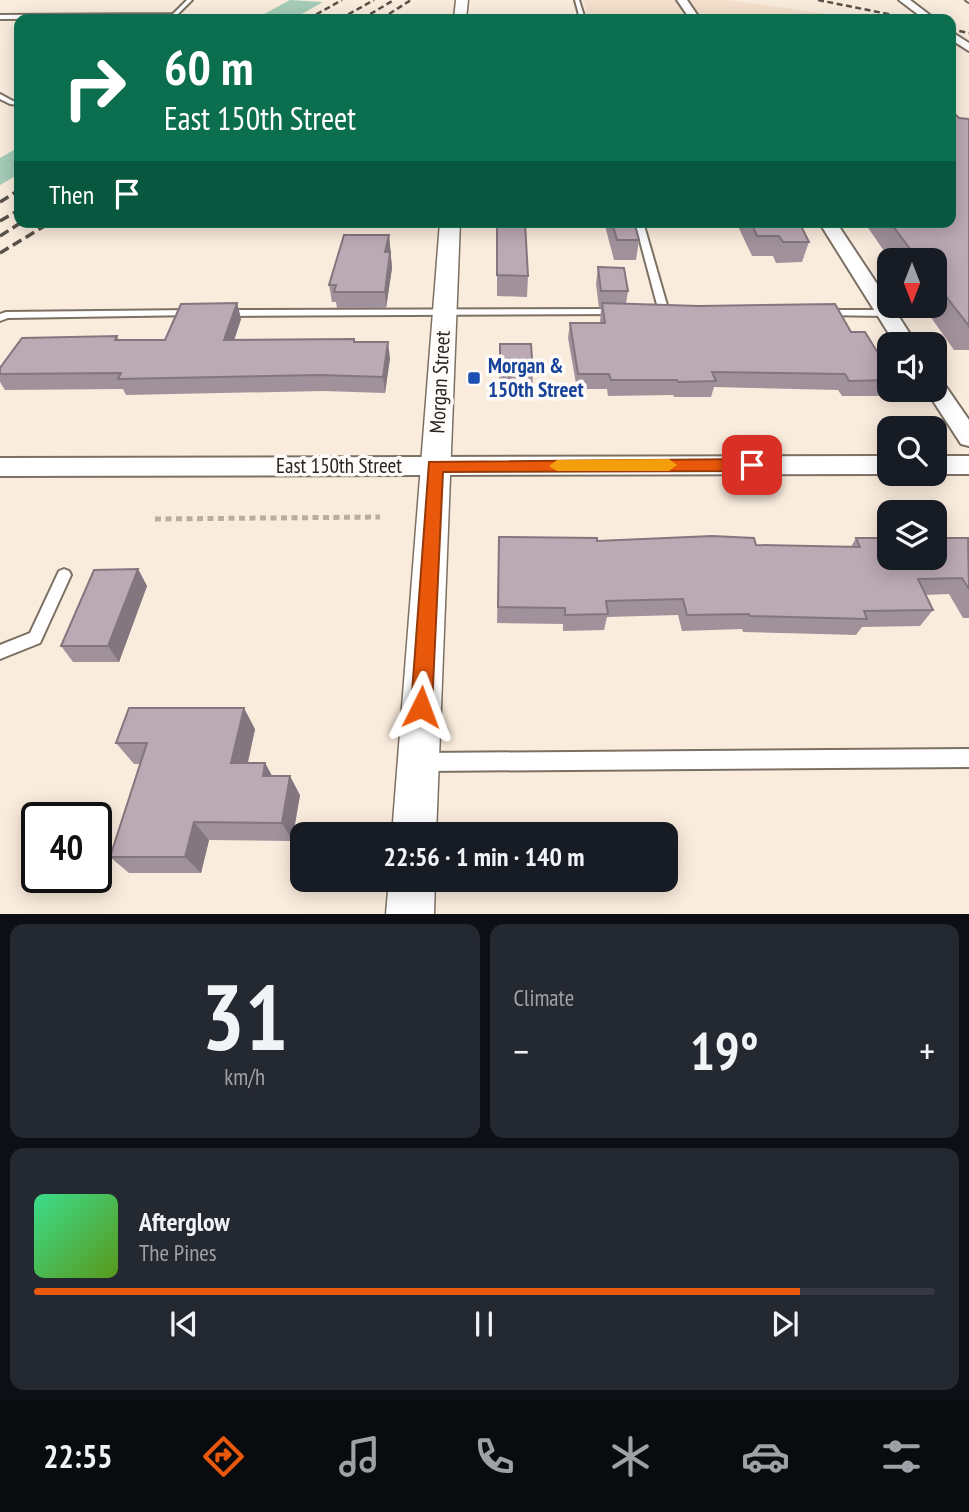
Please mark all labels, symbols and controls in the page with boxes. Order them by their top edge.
text: 60 m [164,35,253,99]
icon: right [49,42,140,133]
text: East 150th Street [164,97,356,139]
icon: arrive [108,175,146,213]
text: Then [49,178,94,211]
north arrow [877,248,947,318]
map controls [877,248,947,570]
street label: Morgan Street [423,330,456,434]
button: sound [877,332,947,402]
place label: Morgan & 150th Street [488,352,584,403]
marker: Morgan & 150th Street [466,370,482,386]
button: search [877,416,947,486]
pin [722,435,782,495]
icon: arrive [733,446,771,484]
street label: East 150th Street [276,452,402,479]
button: layers [877,500,947,570]
position arrow [384,670,458,744]
speed limit sign: 40 [21,802,112,893]
text: 22:56 · 1 min · 140 m [384,840,584,873]
text: 31 [201,957,288,1075]
text: Climate [514,983,574,1012]
text: 19° [690,1017,759,1084]
text: − [514,1026,529,1075]
text: + [919,1026,935,1075]
text: km/h [224,1062,265,1091]
text: Afterglow [139,1205,230,1238]
text: The Pines [139,1238,217,1267]
icon: previous [165,1305,203,1343]
icon: pause [465,1305,503,1343]
icon: next [766,1305,804,1343]
icon: directions [199,1432,248,1481]
icon: music [335,1432,384,1481]
icon: phone [470,1432,519,1481]
icon: climate [606,1432,655,1481]
icon: car [741,1432,790,1481]
icon: filters [877,1432,926,1481]
text: 22:55 [43,1435,112,1477]

